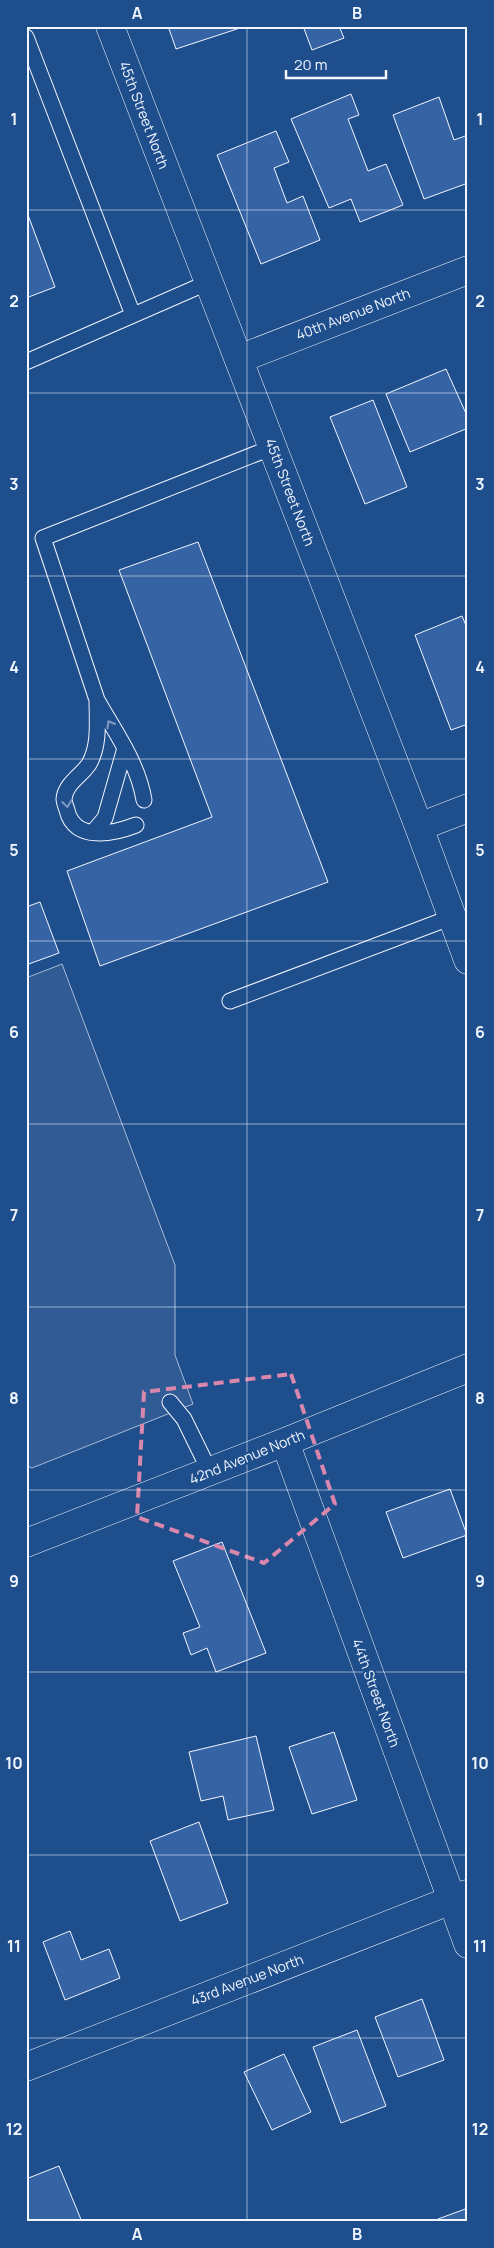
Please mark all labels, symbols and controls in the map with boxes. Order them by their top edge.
text: A [132,2,143,24]
text: B [352,2,362,24]
scale bar [286,48,386,80]
text: 20 m [294,54,327,75]
street label: 45th Street North [115,58,174,171]
text: 1 [10,108,18,130]
text: 1 [476,108,484,130]
street label: 40th Avenue North [293,283,413,344]
text: 2 [9,290,19,312]
text: 2 [475,290,485,312]
street label: 45th Street North [261,435,320,548]
text: 3 [9,473,19,495]
text: 3 [475,473,485,495]
text: 4 [9,656,19,678]
text: 4 [475,656,485,678]
one-way arrow [107,720,117,729]
one-way arrow [61,800,72,808]
text: 5 [9,839,19,861]
text: 5 [475,839,485,861]
text: 6 [9,1021,19,1043]
text: 6 [475,1021,485,1043]
text: 7 [10,1204,18,1226]
text: 7 [476,1204,484,1226]
text: 8 [9,1387,19,1409]
text: 8 [475,1387,485,1409]
street label: 42nd Avenue North [186,1425,307,1488]
text: 9 [9,1570,19,1592]
text: 9 [475,1570,485,1592]
street label: 44th Street North [348,1636,405,1750]
text: 10 [5,1752,23,1774]
text: 10 [471,1752,489,1774]
text: 11 [7,1935,21,1957]
text: 11 [473,1935,487,1957]
street label: 43rd Avenue North [188,1949,306,2010]
text: 12 [6,2118,22,2140]
text: 12 [472,2118,488,2140]
text: A [132,2223,143,2245]
text: B [352,2223,362,2245]

